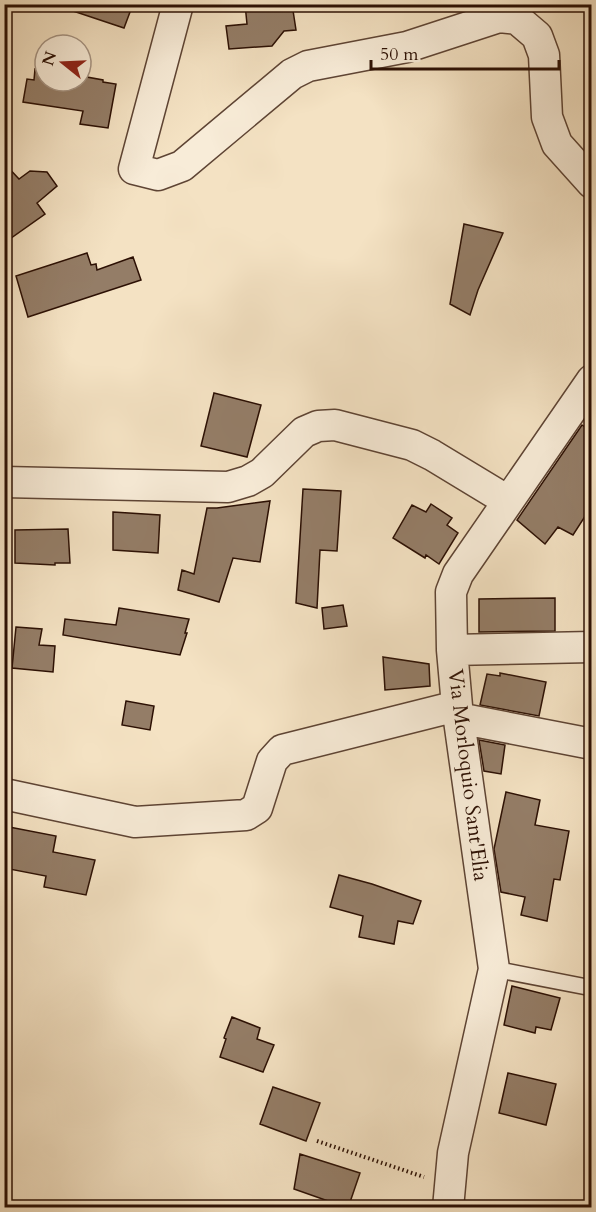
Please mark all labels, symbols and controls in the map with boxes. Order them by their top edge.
north arrow [33,33,93,93]
scale bar [371,33,558,71]
text: 50 m [380,42,419,67]
text: N [37,49,62,69]
street label: Via Morloquio Sant'Elia [441,667,495,883]

